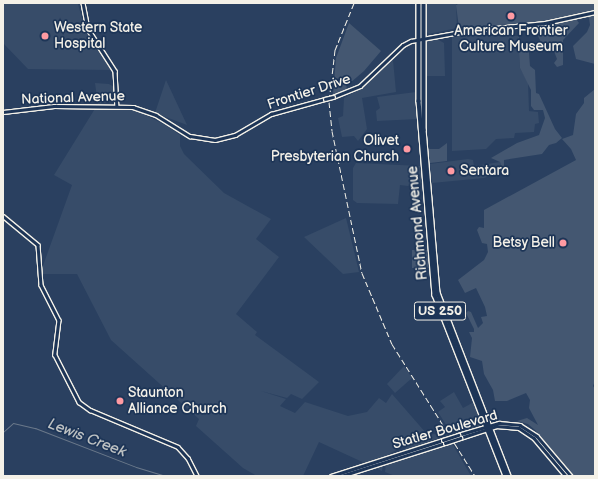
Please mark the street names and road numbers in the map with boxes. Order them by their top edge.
street label: Frontier Drive [265,71,353,113]
street label: National Avenue [21,88,125,108]
street label: Richmond Avenue [405,165,431,281]
road number: US 250 [413,300,467,322]
street label: Statler Boulevard [391,407,499,453]

